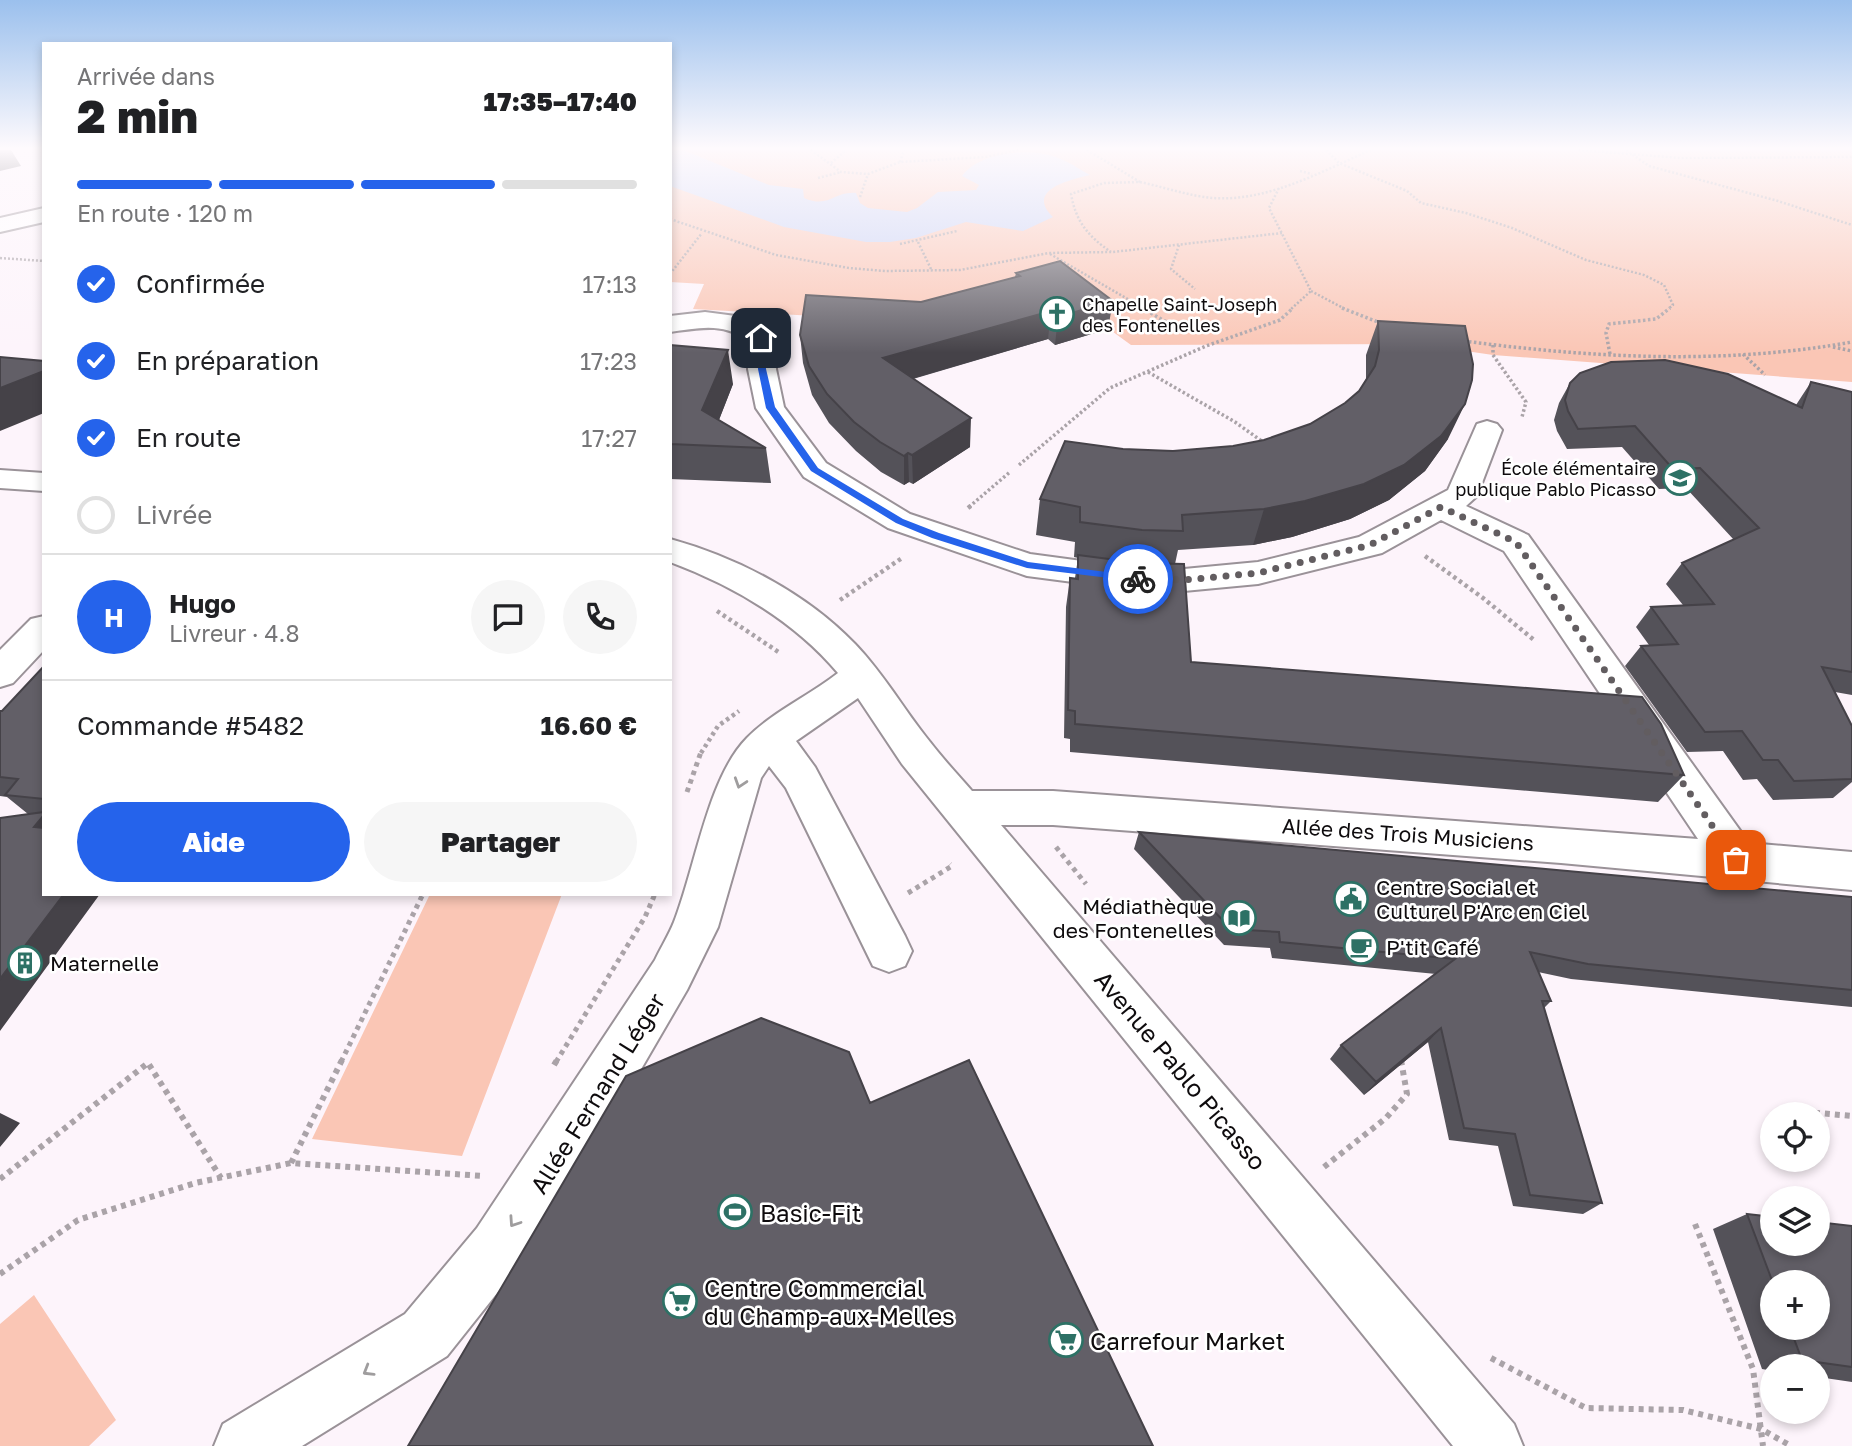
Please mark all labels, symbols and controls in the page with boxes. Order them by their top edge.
text: Arrivée dans [77,62,215,90]
text: 17:35–17:40 [484,86,637,117]
text: 2 min [77,88,198,143]
text: En route · 120 m [77,199,253,227]
icon: check [77,265,115,303]
text: Confirmée [136,268,265,299]
text: 17:13 [582,270,637,298]
place label: Chapelle Saint-Joseph des Fontenelles [1082,293,1277,336]
church icon: Chapelle Saint-Joseph des Fontenelles [1038,295,1076,333]
pin [731,308,791,368]
icon: home [742,319,780,357]
icon: check [77,342,115,380]
text: En préparation [136,345,319,376]
text: 17:23 [580,347,637,375]
icon: check [77,419,115,457]
text: En route [136,422,241,453]
text: 17:27 [581,424,637,452]
place label: École élémentaire publique Pablo Picasso [1455,457,1656,500]
school or university icon: École élémentaire publique Pablo Picasso [1661,459,1699,497]
text: Livrée [136,499,212,530]
courier [1103,544,1173,614]
icon: bike [1119,560,1157,598]
button: chat [471,580,545,654]
button: phone [563,580,637,654]
text: Hugo [169,588,236,619]
text: H [104,602,124,633]
text: Livreur · 4.8 [169,619,299,647]
text: Commande #5482 [77,710,304,741]
text: 16.60 € [541,710,637,741]
one-way arrow [734,777,748,789]
button: Aide [77,802,350,882]
button: Partager [364,802,637,882]
street label: Allée des Trois Musiciens [1281,812,1535,856]
pin [1706,830,1766,890]
icon: bag [1717,841,1755,879]
place label: Centre Social et Culturel P'Arc en Ciel [1376,874,1587,924]
public building icon: Centre Social et Culturel P'Arc en Ciel [1332,880,1370,918]
place label: Médiathèque des Fontenelles [1053,893,1214,943]
library icon: Médiathèque des Fontenelles [1220,899,1258,937]
cafe icon: P'tit Café [1342,928,1380,966]
place label: P'tit Café [1386,934,1479,960]
building icon: Maternelle [6,944,44,982]
place label: Maternelle [50,950,159,976]
street label: Avenue Pablo Picasso [1089,965,1273,1175]
street label: Allée Fernand Léger [523,987,671,1199]
map controls [1760,1102,1830,1424]
button: locate [1760,1102,1830,1172]
button: layers [1760,1186,1830,1256]
sports icon: Basic-Fit [716,1193,754,1231]
place label: Basic-Fit [760,1198,861,1227]
one-way arrow [510,1214,523,1227]
button: + [1760,1270,1830,1340]
place label: Centre Commercial du Champ-aux-Melles [704,1273,955,1330]
supermarket icon: Centre Commercial du Champ-aux-Melles [661,1282,699,1320]
supermarket icon: Carrefour Market [1047,1321,1085,1359]
place label: Carrefour Market [1090,1326,1285,1355]
button: − [1760,1354,1830,1424]
one-way arrow [363,1363,376,1376]

